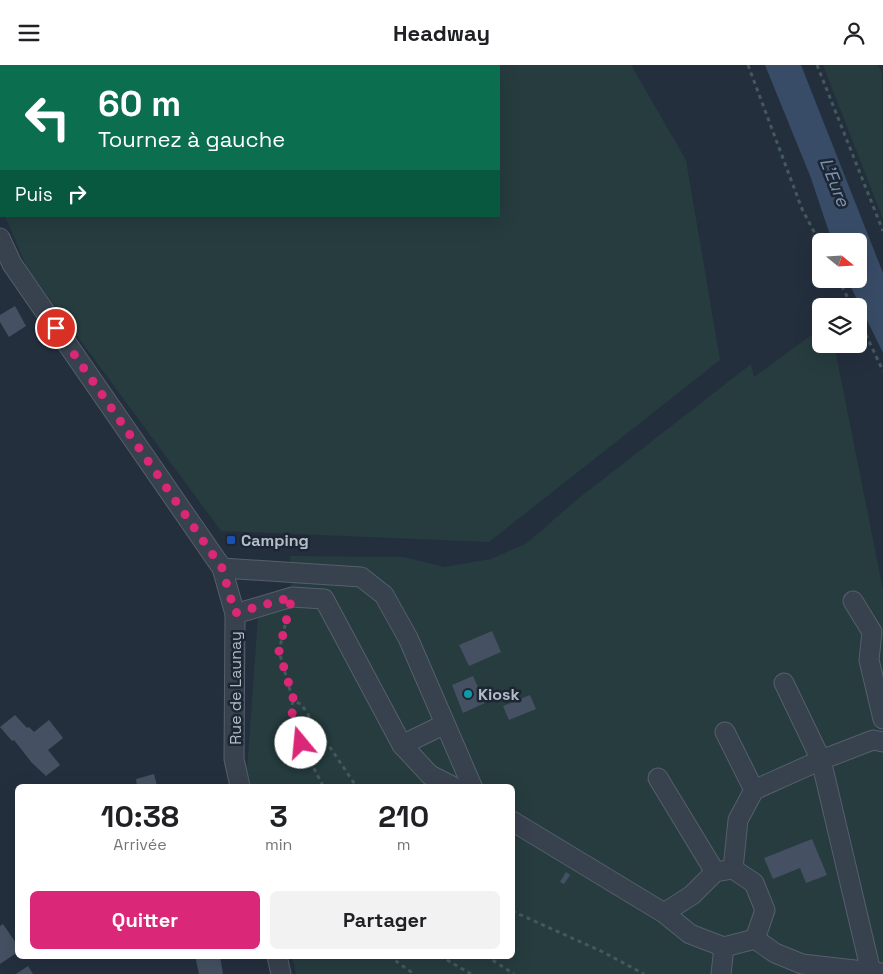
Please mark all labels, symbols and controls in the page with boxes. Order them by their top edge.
icon: menu [15,19,43,47]
text: Headway [393,19,490,47]
icon: person [840,19,868,47]
text: 60 m [98,82,181,126]
icon: left [15,85,80,150]
text: Tournez à gauche [98,125,285,153]
water label: L'Eure [815,154,856,211]
icon: right [63,180,91,208]
text: Puis [15,182,53,207]
north arrow [812,233,868,287]
map controls [812,233,867,353]
button: layers [812,298,867,353]
pin [35,307,77,349]
icon: arrive [42,314,70,342]
place label: Camping [241,530,309,551]
marker: Camping [225,534,237,546]
street label: Rue de Launay [225,631,246,745]
place label: Kiosk [478,684,519,705]
marker: Kiosk [462,688,474,700]
position arrow [274,716,326,768]
text: 10:38 [101,797,179,836]
text: 3 [270,797,288,836]
text: 210 [378,797,429,836]
text: Arrivée [113,834,167,855]
text: min [265,834,292,855]
text: m [397,834,411,855]
button: Quitter [30,891,260,949]
button: Partager [270,891,500,949]

